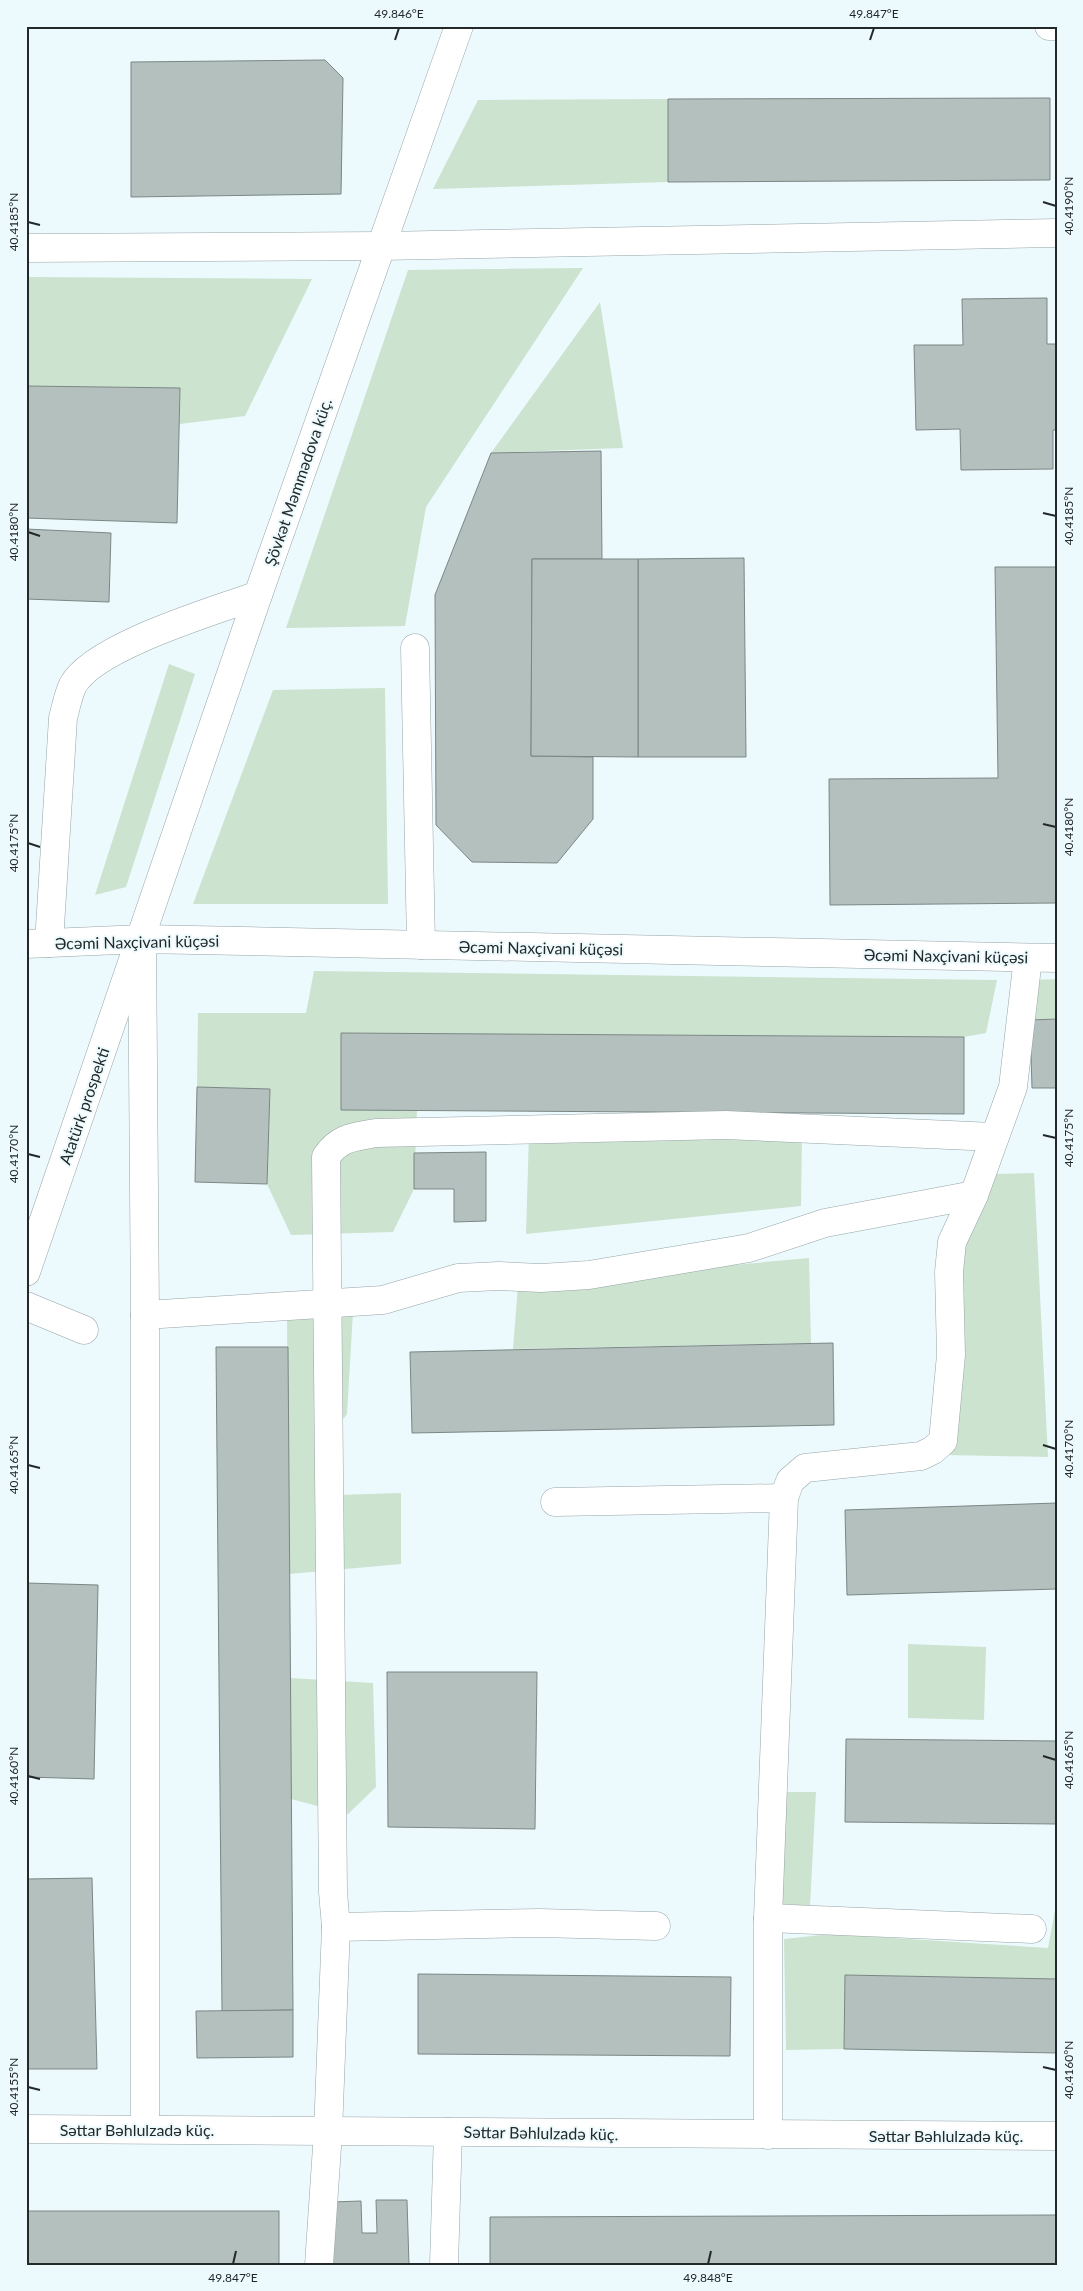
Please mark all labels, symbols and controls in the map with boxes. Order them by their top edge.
text: 49.846°E [374,6,424,21]
text: 49.847°E [849,6,899,21]
text: 40.4190°N [1061,177,1076,235]
text: 40.4185°N [6,193,21,251]
street label: Şövkət Məmmədova küç. [260,396,335,568]
text: 40.4185°N [1061,487,1076,545]
text: 40.4180°N [6,503,21,561]
text: 40.4180°N [1061,798,1076,856]
text: 40.4175°N [6,814,21,872]
street label: Əcəmi Naxçivani küçəsi [55,931,219,952]
street label: Əcəmi Naxçivani küçəsi [459,937,623,958]
street label: Əcəmi Naxçivani küçəsi [864,945,1028,966]
street label: Atatürk prospekti [55,1045,112,1167]
text: 40.4175°N [1061,1109,1076,1167]
text: 40.4170°N [6,1125,21,1183]
text: 40.4170°N [1061,1420,1076,1478]
text: 40.4165°N [6,1436,21,1494]
text: 40.4165°N [1061,1731,1076,1789]
text: 40.4160°N [6,1747,21,1805]
text: 40.4160°N [1061,2041,1076,2099]
text: 40.4155°N [6,2058,21,2116]
street label: Səttar Bəhlulzadə küç. [60,2120,214,2139]
street label: Səttar Bəhlulzadə küç. [464,2122,618,2143]
street label: Səttar Bəhlulzadə küç. [869,2126,1023,2145]
text: 49.847°E [208,2270,258,2285]
text: 49.848°E [683,2270,733,2285]

